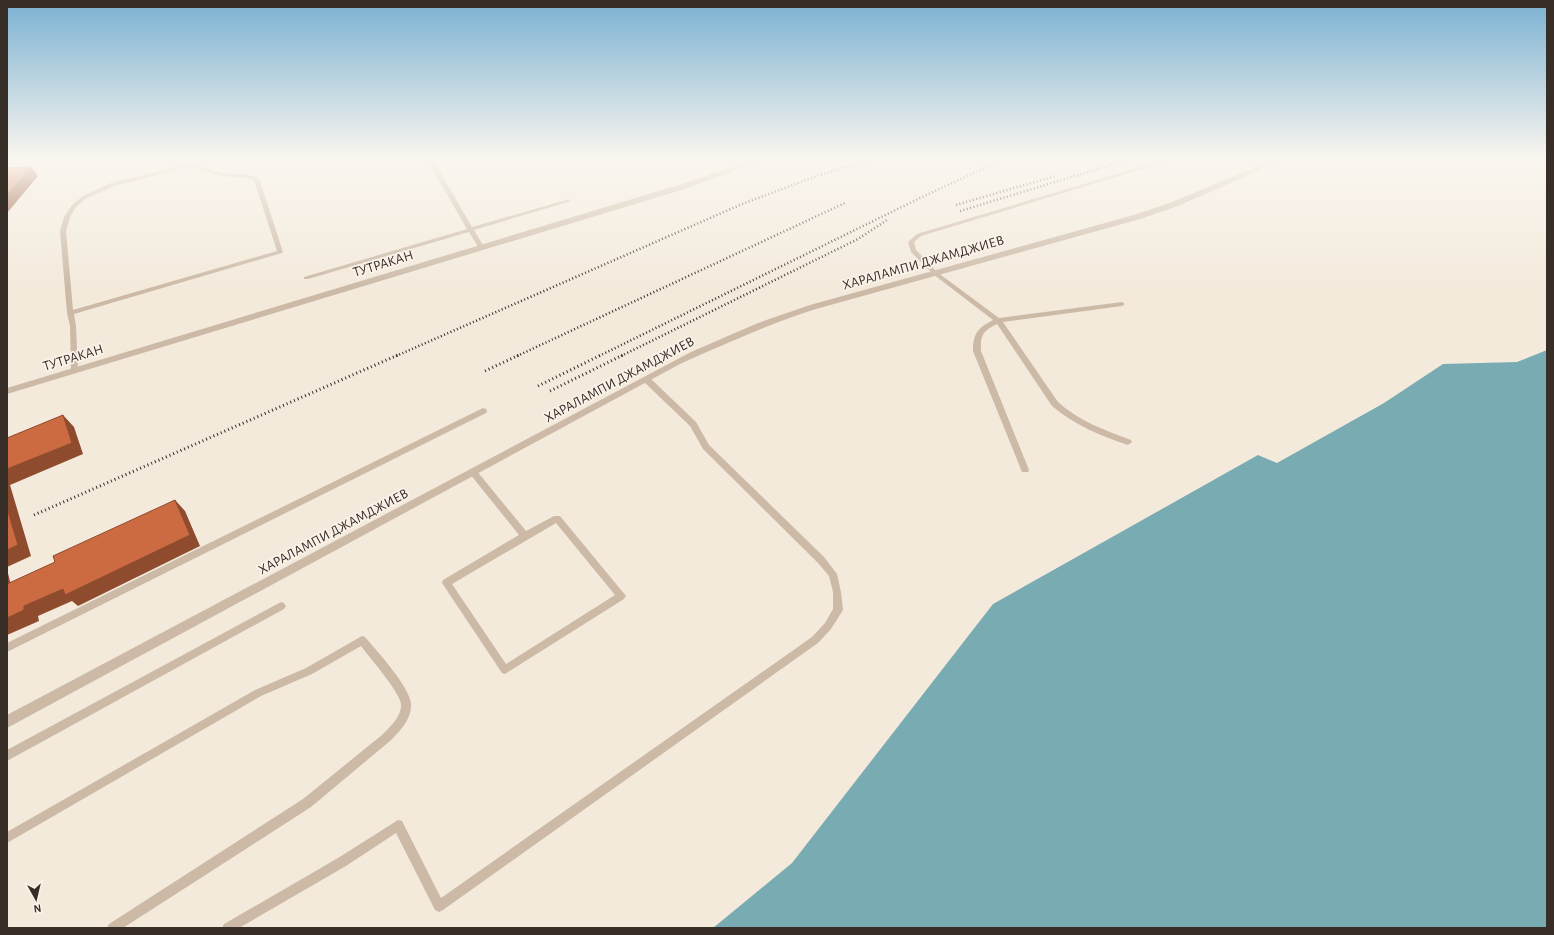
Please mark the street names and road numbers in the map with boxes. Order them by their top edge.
street label: ХАРАЛАМПИ ДЖАМДЖИЕВ [841,233,1006,293]
street label: ТУТРАКАН [352,248,415,280]
street label: ХАРАЛАМПИ ДЖАМДЖИЕВ [542,334,697,425]
street label: ТУТРАКАН [42,342,105,374]
street label: ХАРАЛАМПИ ДЖАМДЖИЕВ [256,486,411,577]

